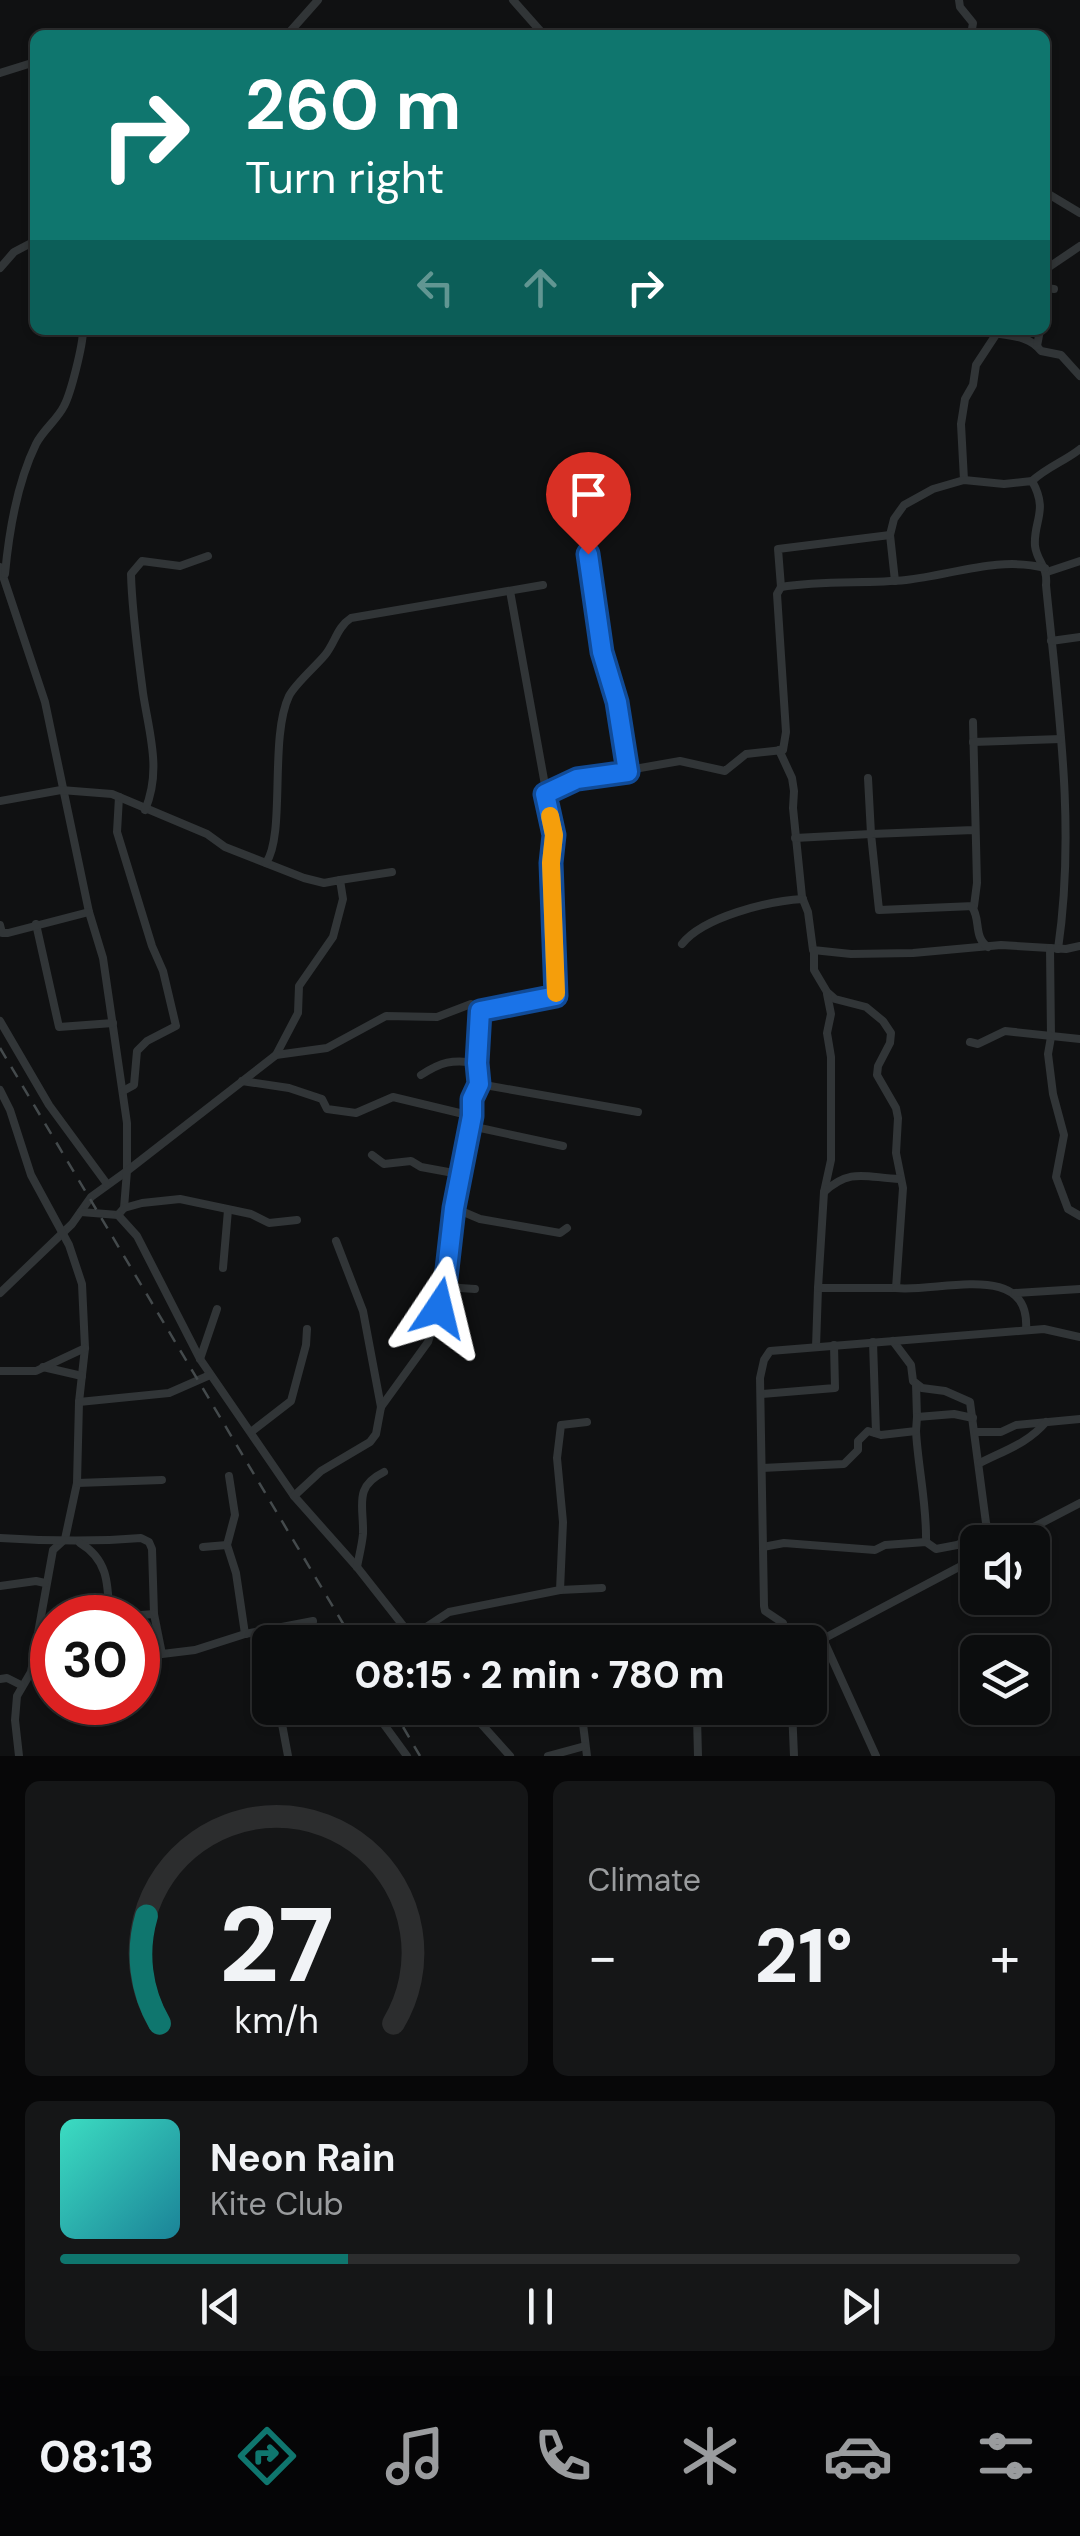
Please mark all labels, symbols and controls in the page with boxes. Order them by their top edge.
text: 260 m [245,60,461,151]
icon: right [80,70,210,200]
text: Turn right [245,148,444,207]
icon: left [408,260,463,315]
icon: ahead [513,260,568,315]
icon: right [618,260,673,315]
pin [546,452,631,555]
icon: arrive [561,467,616,522]
position arrow [387,1256,491,1360]
map controls [960,1525,1050,1725]
button: sound [960,1525,1050,1615]
speed limit sign: 30 [30,1595,160,1725]
button: layers [960,1635,1050,1725]
text: 08:15 · 2 min · 780 m [354,1650,725,1700]
text: Climate [588,1859,701,1901]
text: 27 [219,1878,334,2013]
text: 21° [755,1908,853,2005]
text: − [588,1921,618,1993]
text: + [990,1921,1020,1993]
text: km/h [234,1998,318,2044]
text: Neon Rain [210,2133,395,2183]
text: Kite Club [210,2183,344,2225]
icon: previous [193,2279,248,2334]
icon: pause [513,2279,568,2334]
icon: next [833,2279,888,2334]
icon: directions [232,2421,302,2491]
icon: music [380,2421,450,2491]
icon: phone [528,2421,598,2491]
icon: climate [675,2421,745,2491]
icon: car [823,2421,893,2491]
icon: filters [971,2421,1041,2491]
text: 08:13 [39,2427,154,2486]

